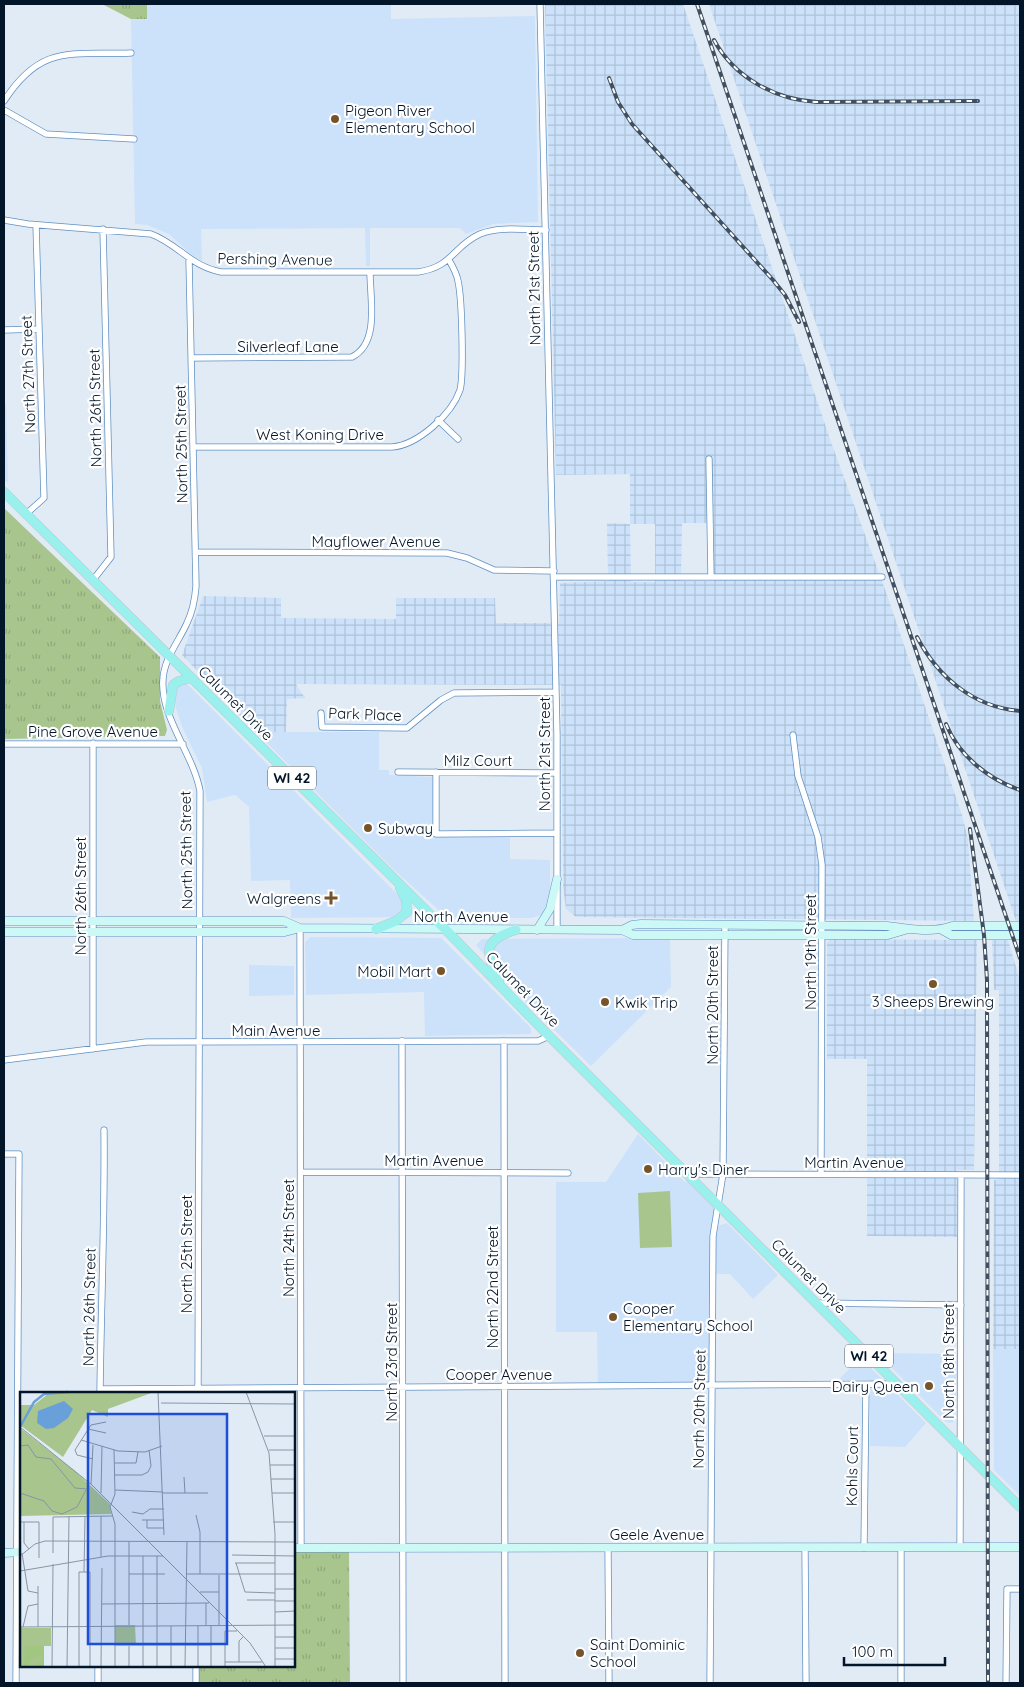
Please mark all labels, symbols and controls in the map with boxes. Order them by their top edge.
place label: Pigeon River Elementary School [345,101,475,137]
marker: Pigeon River Elementary School [329,113,341,125]
street label: North 21st Street [524,231,544,345]
street label: Pershing Avenue [217,248,333,270]
street label: North 27th Street [16,315,40,433]
street label: Silverleaf Lane [237,337,339,356]
street label: North 26th Street [84,349,106,467]
street label: North 25th Street [170,385,192,503]
street label: West Koning Drive [256,425,384,444]
street label: Mayflower Avenue [312,532,440,551]
street label: Calumet Drive [195,662,277,744]
street label: North 21st Street [535,697,554,811]
street label: Park Place [328,703,402,725]
street label: Pine Grove Avenue [28,722,158,741]
street label: Milz Court [444,751,512,770]
road number: WI 42 [268,766,316,790]
street label: North 25th Street [175,791,197,909]
place label: Subway [378,819,433,838]
marker: Subway [362,822,374,834]
street label: North 26th Street [71,837,90,955]
place label: Walgreens [247,889,321,908]
marker: Walgreens [325,892,337,904]
street label: North 19th Street [801,894,820,1010]
street label: North Avenue [414,907,508,926]
street label: North 20th Street [703,945,722,1065]
street label: Calumet Drive [482,947,564,1031]
place label: Mobil Mart [357,962,431,981]
marker: Mobil Mart [435,965,447,977]
marker: 3 Sheeps Brewing [927,978,939,990]
place label: 3 Sheeps Brewing [872,992,994,1011]
place label: Kwik Trip [615,993,678,1012]
marker: Kwik Trip [599,996,611,1008]
street label: Main Avenue [232,1021,320,1040]
street label: Martin Avenue [384,1151,484,1170]
street label: Martin Avenue [804,1153,904,1172]
place label: Harry's Diner [658,1160,749,1179]
marker: Harry's Diner [642,1163,654,1175]
street label: North 24th Street [279,1179,298,1297]
street label: North 25th Street [177,1195,196,1313]
street label: North 22nd Street [483,1226,502,1348]
street label: Calumet Drive [768,1235,850,1317]
street label: North 26th Street [78,1248,100,1366]
place label: Cooper Elementary School [623,1299,753,1335]
street label: North 23rd Street [382,1302,401,1422]
street label: North 18th Street [939,1303,958,1419]
marker: Cooper Elementary School [607,1311,619,1323]
road number: WI 42 [845,1344,893,1368]
street label: North 20th Street [688,1349,710,1469]
street label: Cooper Avenue [446,1365,552,1384]
place label: Dairy Queen [832,1377,919,1396]
marker: Dairy Queen [923,1380,935,1392]
inset map [20,1392,295,1667]
street label: Kohls Court [842,1426,862,1506]
street label: Geele Avenue [610,1525,704,1544]
scale bar [844,1634,945,1666]
place label: Saint Dominic School [590,1635,685,1671]
text: 100 m [852,1642,893,1661]
marker: Saint Dominic School [574,1647,586,1659]

